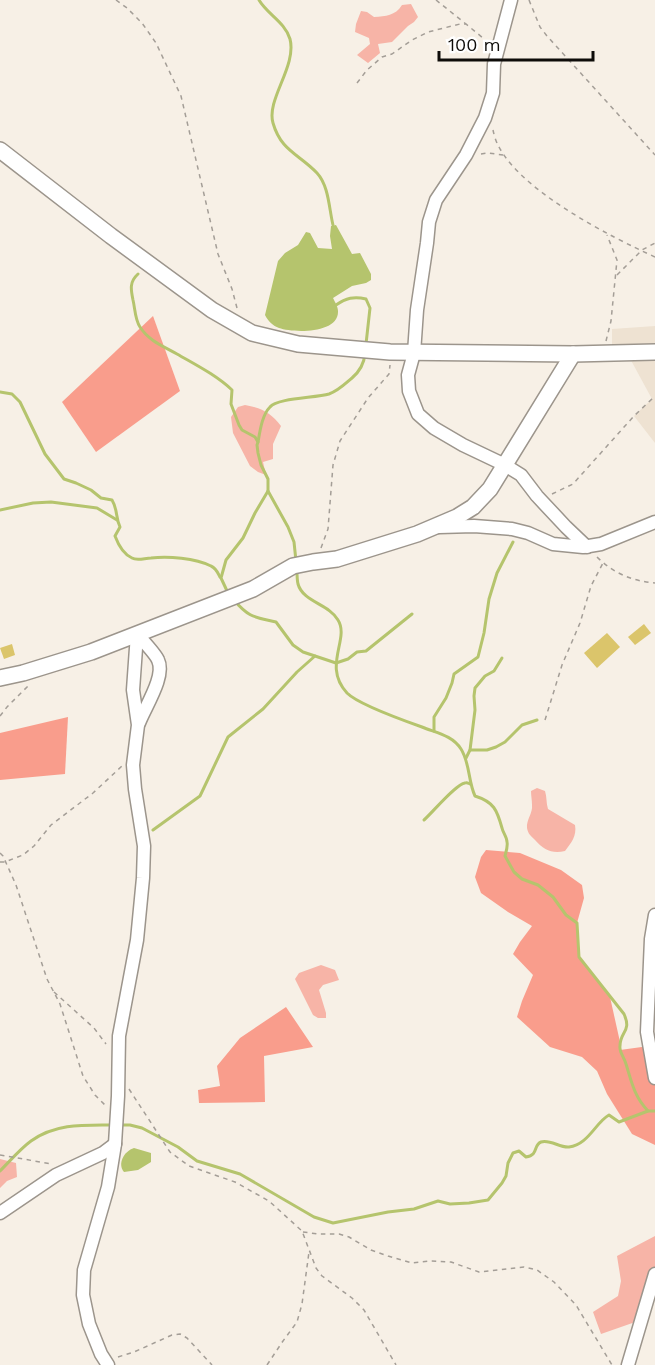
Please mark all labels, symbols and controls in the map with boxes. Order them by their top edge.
scale bar [439,24,594,62]
text: 100 m [448,34,501,55]

